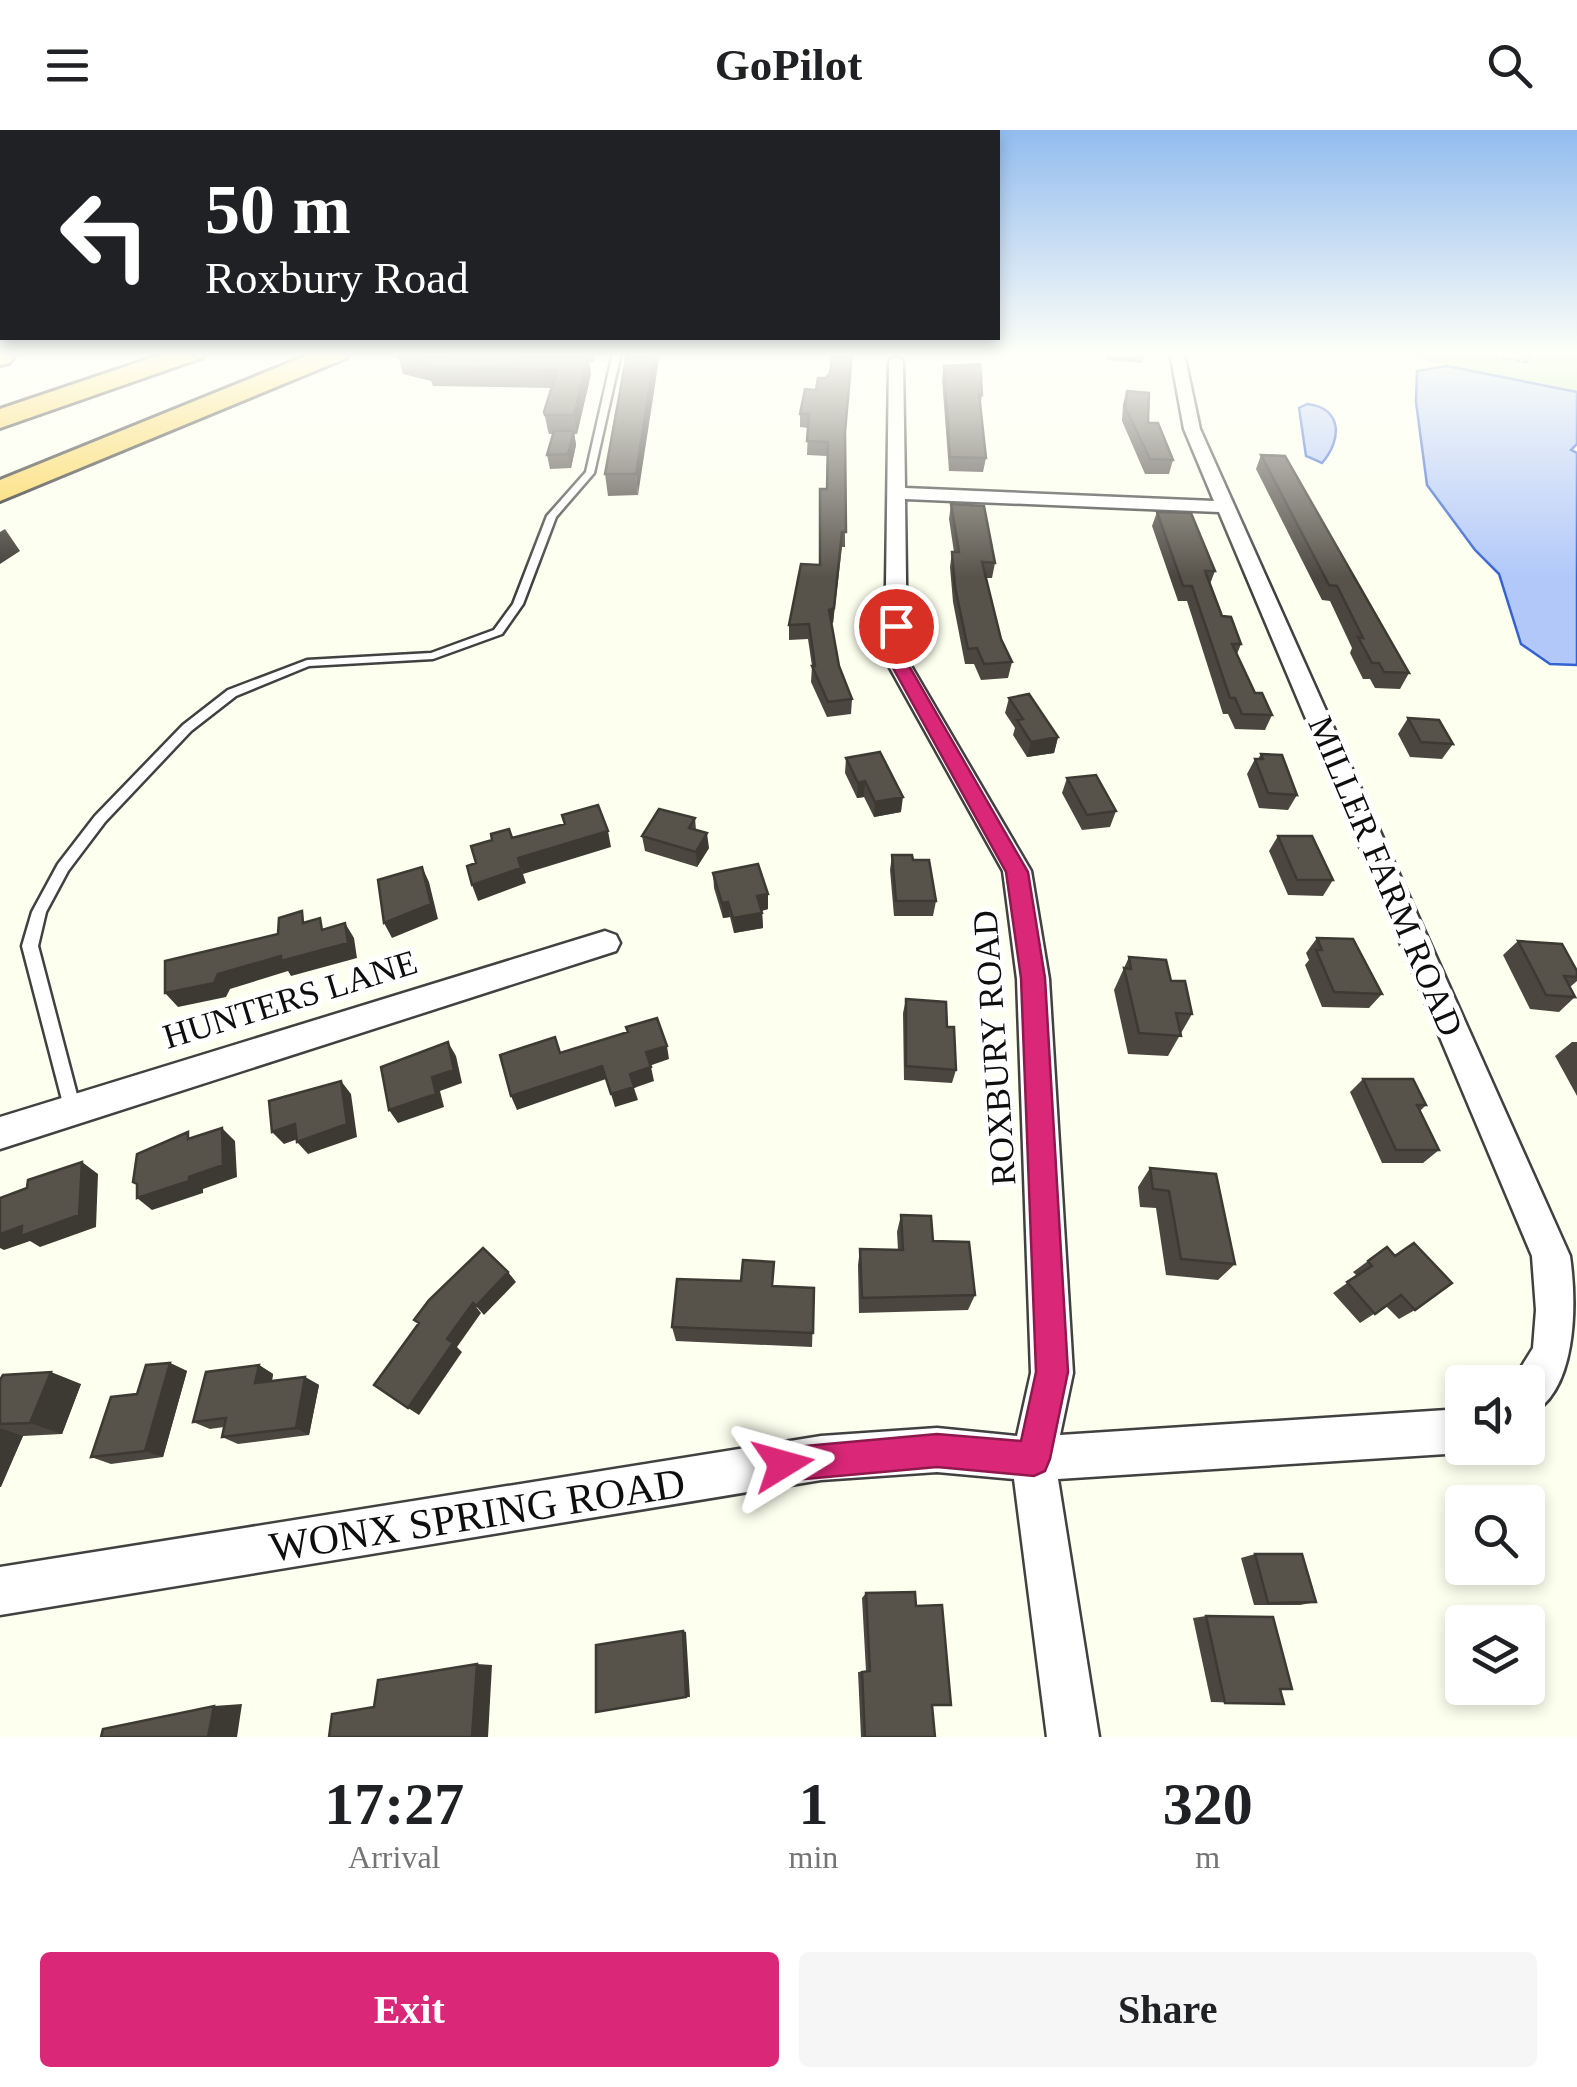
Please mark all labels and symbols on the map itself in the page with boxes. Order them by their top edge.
pin [854,584,939,669]
street label: MILLER FARM ROAD [1300,710,1471,1042]
street label: ROXBURY ROAD [965,909,1024,1187]
street label: HUNTERS LANE [158,942,422,1057]
position arrow [731,1412,835,1516]
street label: WONX SPRING ROAD [266,1459,688,1571]

